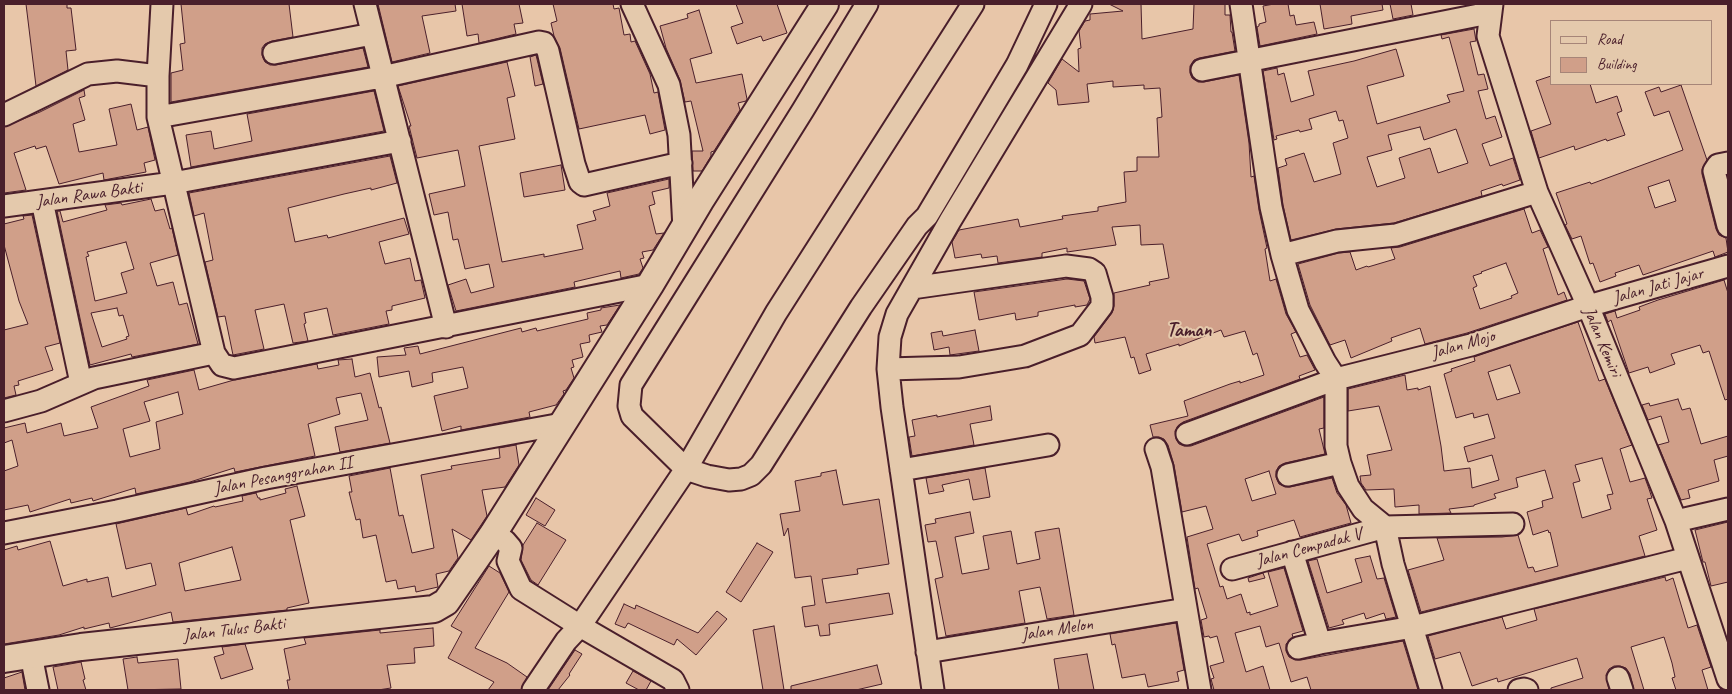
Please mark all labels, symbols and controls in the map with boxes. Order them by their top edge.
legend [1550,20,1712,85]
text: Road [1597,30,1622,49]
text: Building [1597,55,1636,74]
street label: Jalan Rawa Bakti [34,177,144,213]
street label: Jalan Jati Jajar [1610,263,1706,309]
street label: Jalan Kemiri [1578,304,1626,380]
district label: Taman [1166,319,1212,343]
street label: Jalan Mojo [1429,326,1497,364]
street label: Jalan Pesanggrahan II [212,452,354,500]
street label: Jalan Cempadak V [1254,524,1364,572]
street label: Jalan Tulus Bakti [182,613,286,647]
street label: Jalan Melon [1020,614,1094,646]

